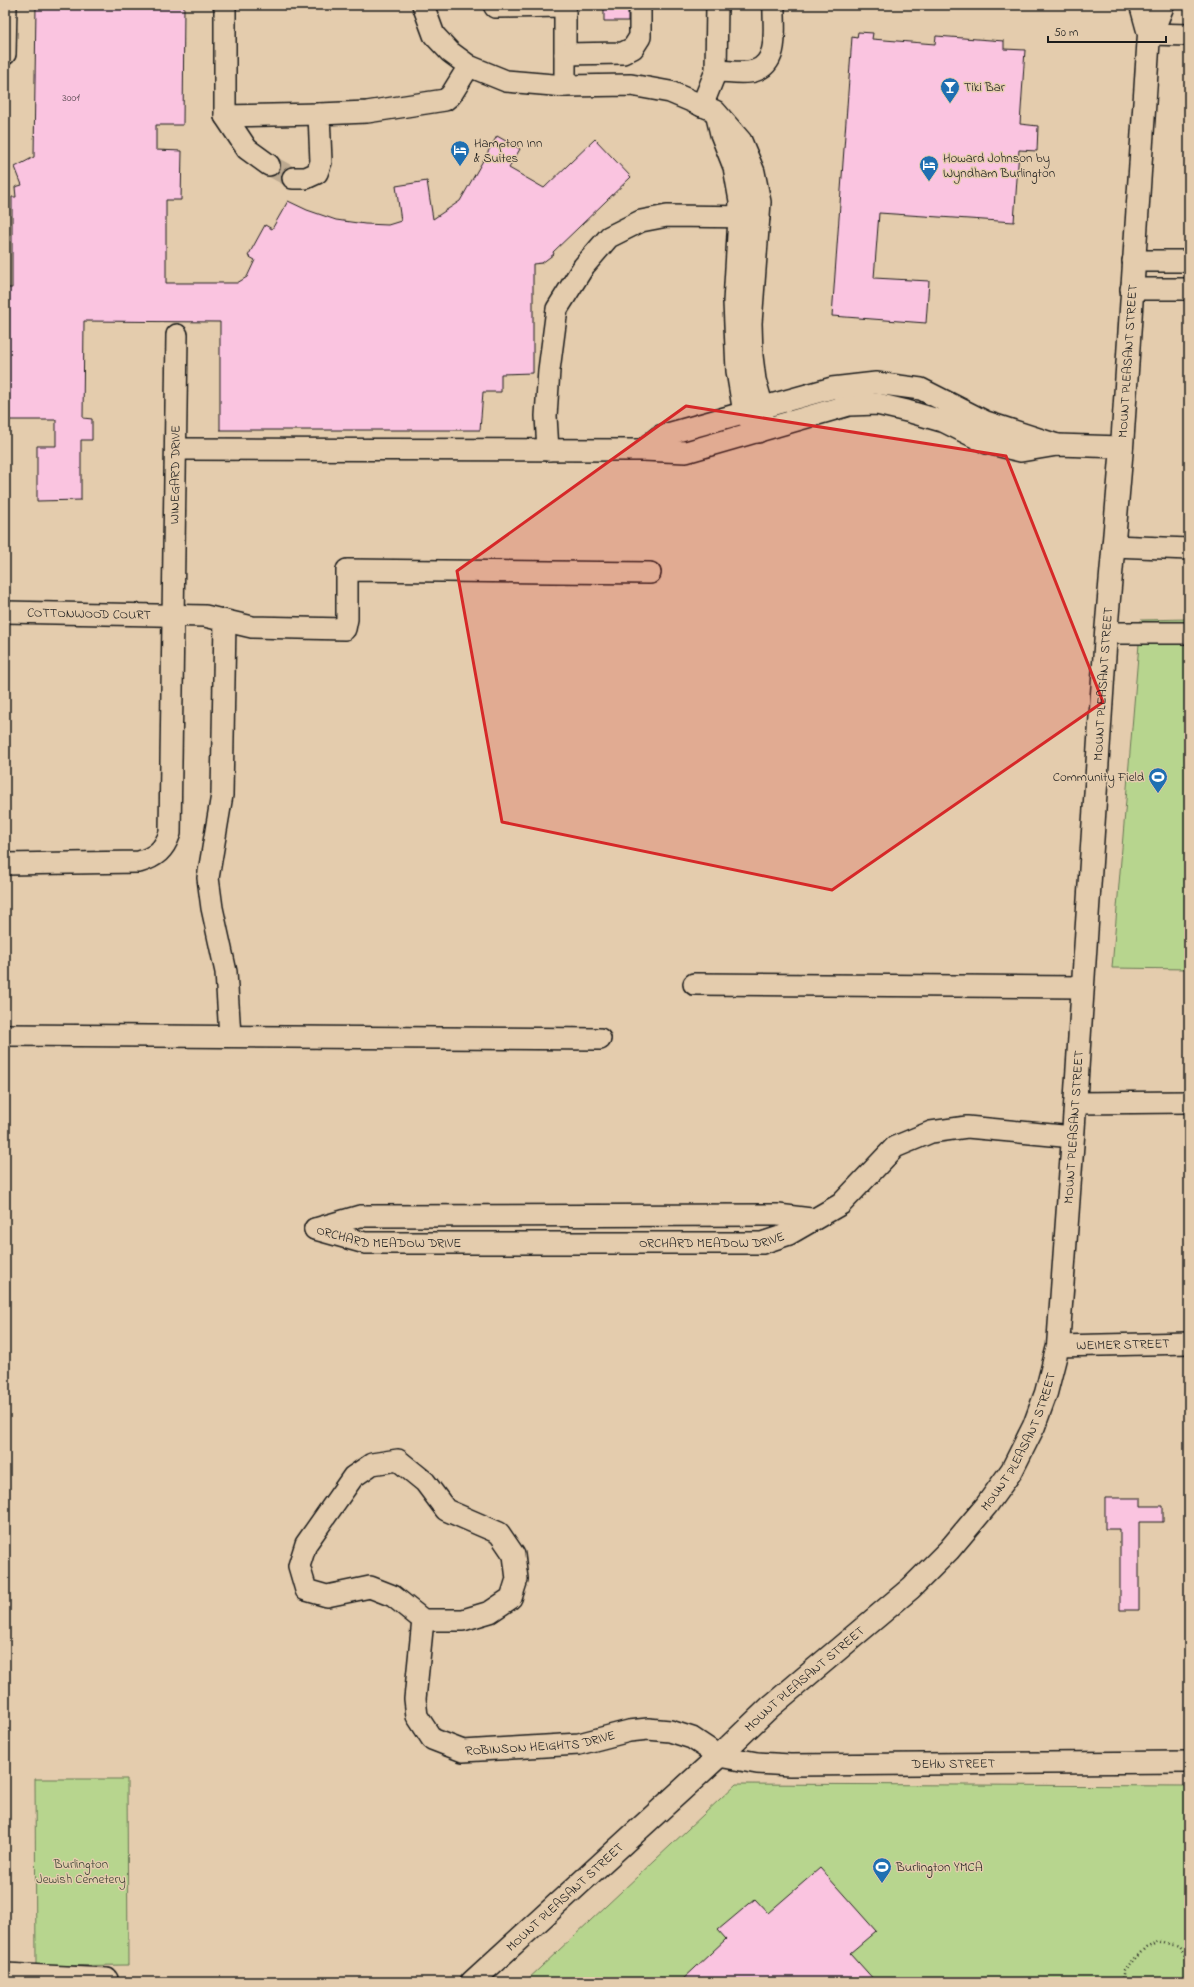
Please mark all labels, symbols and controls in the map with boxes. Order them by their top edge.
scale bar [1048,18,1166,44]
text: 50 m [1054,24,1078,42]
bar icon: Tiki Bar [939,76,961,104]
place label: Tiki Bar [964,78,1006,97]
house number: 3001 [62,90,80,106]
place label: Hampton Inn & Suites [474,134,542,168]
hotel icon: Hampton Inn & Suites [449,139,471,167]
place label: Howard Johnson by Wyndham Burlington [943,149,1055,184]
hotel icon: Howard Johnson by Wyndham Burlington [918,154,940,182]
street label: MOUNT PLEASANT STREET [1113,283,1142,438]
street label: WINEGARD DRIVE [165,425,185,524]
street label: COTTONWOOD COURT [27,603,152,624]
street label: MOUNT PLEASANT STREET [1088,606,1118,761]
sports icon: Community Field [1147,766,1169,794]
place label: Community Field [1053,768,1145,788]
street label: MOUNT PLEASANT STREET [1059,1049,1088,1204]
street label: ORCHARD MEADOW DRIVE [314,1220,461,1253]
street label: ORCHARD MEADOW DRIVE [639,1227,787,1253]
street label: WEIMER STREET [1076,1334,1171,1355]
street label: MOUNT PLEASANT STREET [976,1370,1061,1515]
street label: MOUNT PLEASANT STREET [740,1621,869,1736]
street label: ROBINSON HEIGHTS DRIVE [465,1725,617,1760]
street label: DEHN STREET [911,1754,996,1774]
street label: MOUNT PLEASANT STREET [502,1838,628,1956]
park label: Burlington Jewish Cemetery [36,1855,126,1890]
sports icon: Burlington YMCA [871,1856,893,1884]
place label: Burlington YMCA [895,1858,983,1878]

